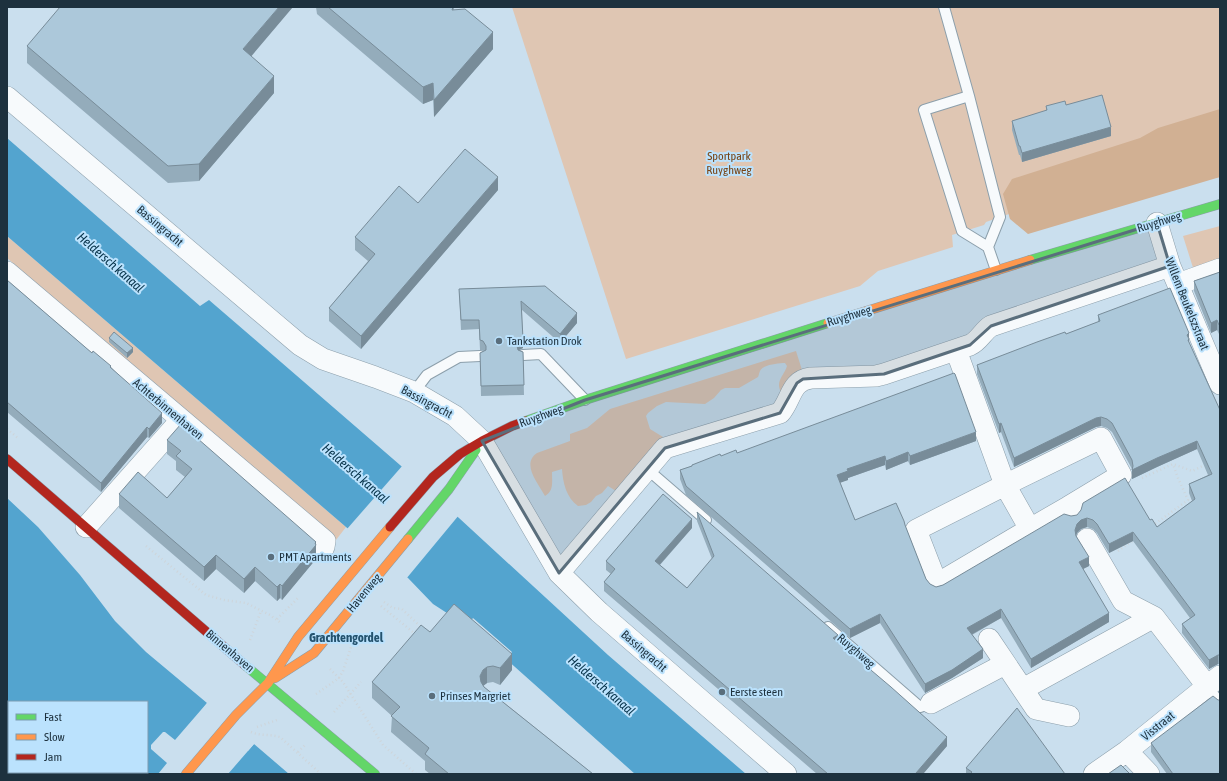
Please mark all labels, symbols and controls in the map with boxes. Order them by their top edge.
park label: Sportpark Ruyghweg [706,149,753,177]
street label: Bassingracht [134,203,186,250]
street label: Ruyghweg [1135,208,1184,235]
water label: Heldersch kanaal [74,229,147,295]
street label: Willem Beukelszstraat [1162,256,1212,353]
street label: Ruyghweg [825,302,874,329]
place label: Tankstation Drok [507,334,583,348]
marker: Tankstation Drok [494,336,504,346]
street label: Achterbinnenhaven [130,376,206,442]
street label: Bassingracht [399,383,456,422]
street label: Ruyghweg [517,401,566,430]
water label: Heldersch kanaal [319,440,392,506]
place label: PMT Apartments [279,550,351,564]
marker: PMT Apartments [266,552,276,562]
street label: Havenweg [344,570,385,615]
street label: Binnenhaven [203,627,257,675]
street label: Bassingracht [618,627,670,675]
district label: Grachtengordel [309,630,384,645]
street label: Ruyghweg [834,631,878,672]
water label: Heldersch kanaal [565,652,638,718]
place label: Eerste steen [730,685,783,699]
marker: Eerste steen [717,687,727,697]
place label: Prinses Margriet [440,689,511,703]
marker: Prinses Margriet [427,691,437,701]
legend [8,701,148,773]
street label: Visstraat [1139,708,1178,744]
text: Fast [44,710,62,724]
text: Slow [44,730,65,744]
text: Jam [44,750,62,764]

